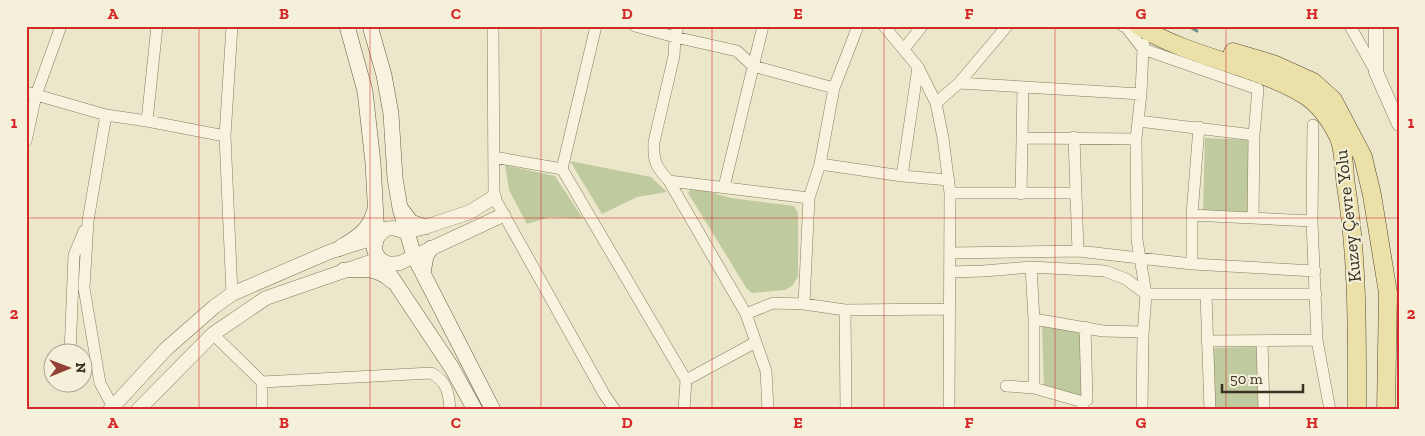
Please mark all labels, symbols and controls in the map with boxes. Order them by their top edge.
text: A [108,4,119,23]
text: B [279,4,289,23]
text: C [451,4,461,23]
text: D [621,4,633,23]
text: E [793,4,803,23]
text: F [964,4,974,23]
text: G [1136,4,1147,23]
text: H [1306,4,1318,23]
text: 1 [11,113,18,132]
text: 1 [1408,113,1415,132]
street label: Kuzey Çevre Yolu [1330,149,1366,283]
text: 2 [10,304,19,323]
text: 2 [1407,304,1416,323]
north arrow [42,344,92,394]
scale bar [1222,361,1304,393]
text: N [72,362,89,374]
text: 50 m [1230,370,1263,388]
text: A [108,413,119,432]
text: B [279,413,289,432]
text: C [451,413,461,432]
text: D [621,413,633,432]
text: E [793,413,803,432]
text: F [964,413,974,432]
text: G [1136,413,1147,432]
text: H [1306,413,1318,432]

